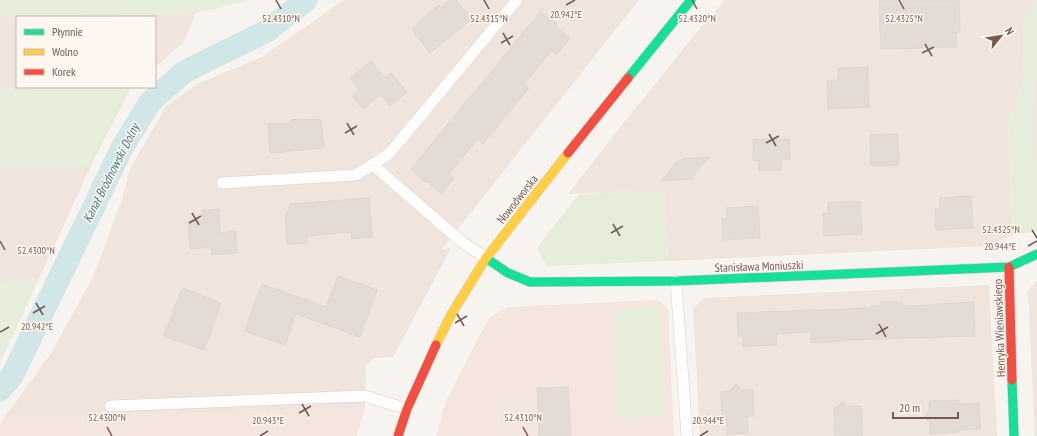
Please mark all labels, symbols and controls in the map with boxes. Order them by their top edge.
text: 20.942°E [550,8,582,21]
text: 52.4310°N [262,12,300,25]
text: 52.4315°N [470,12,508,25]
text: 52.4320°N [678,12,716,25]
text: 52.4325°N [885,12,923,25]
legend [16,16,156,88]
north arrow [981,16,1021,56]
text: Płynnie [52,24,83,39]
text: N [1002,25,1017,37]
text: Wolno [52,44,78,59]
text: Korek [52,64,76,79]
water label: Kanał Bródnowski Dolny [79,119,144,225]
street label: Nowodworska [493,171,541,226]
text: 52.4325°N [982,223,1020,236]
text: 20.944°E [984,240,1016,253]
text: 52.4300°N [17,244,55,257]
street label: Stanisława Moniuszki [714,257,804,275]
street label: Henryka Wieniawskiego [990,279,1008,377]
text: 20.942°E [21,320,53,333]
scale bar [893,394,958,420]
text: 20 m [899,400,920,415]
text: 52.4300°N [88,411,126,424]
text: 52.4310°N [504,411,542,424]
text: 20.943°E [252,414,284,427]
text: 20.944°E [692,414,724,427]

